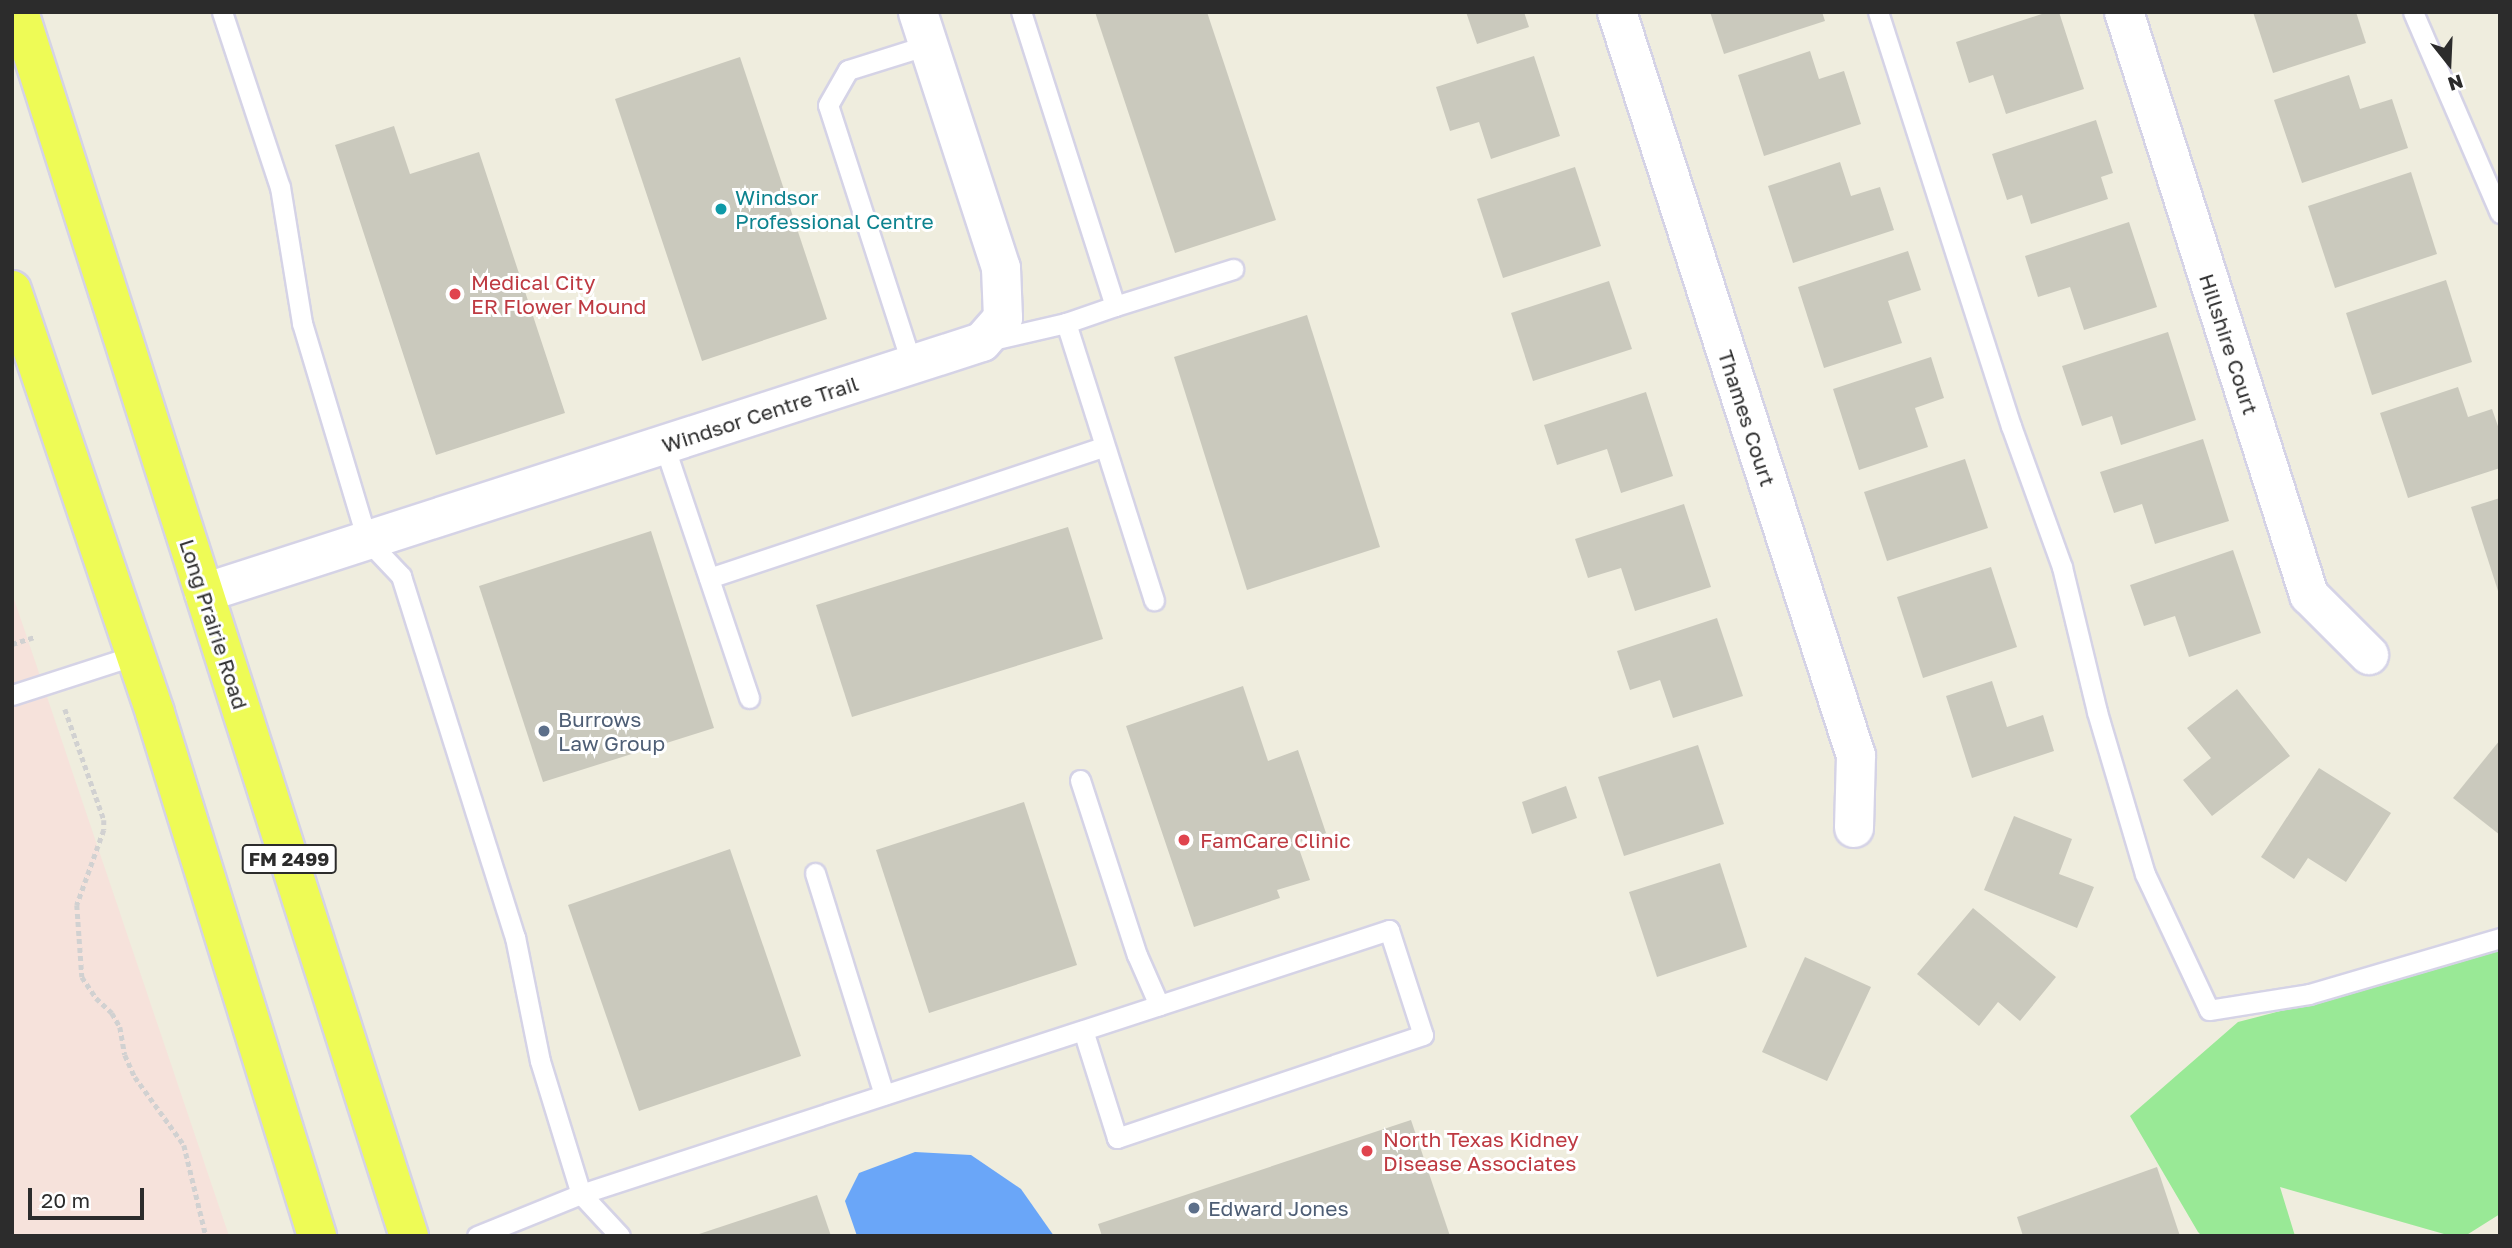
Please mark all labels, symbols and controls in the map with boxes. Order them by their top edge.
north arrow [2414,28,2484,98]
text: N [2445,70,2466,97]
place label: Windsor Professional Centre [735,184,934,234]
marker: Windsor Professional Centre [713,201,729,217]
place label: Medical City ER Flower Mound [471,269,646,319]
street label: Hillshire Court [2194,270,2264,418]
marker: Medical City ER Flower Mound [445,284,465,304]
street label: Thames Court [1713,347,1781,489]
street label: Windsor Centre Trail [659,370,861,458]
street label: Long Prairie Road [175,536,253,712]
place label: Burrows Law Group [558,706,665,756]
marker: Burrows Law Group [536,723,552,739]
place label: FamCare Clinic [1200,827,1351,853]
marker: FamCare Clinic [1174,830,1194,850]
road number: FM 2499 [240,844,338,874]
place label: North Texas Kidney Disease Associates [1383,1126,1579,1176]
marker: North Texas Kidney Disease Associates [1357,1141,1377,1161]
scale bar [32,1174,147,1218]
text: 20 m [41,1187,90,1213]
place label: Edward Jones [1208,1195,1349,1221]
marker: Edward Jones [1186,1200,1202,1216]

